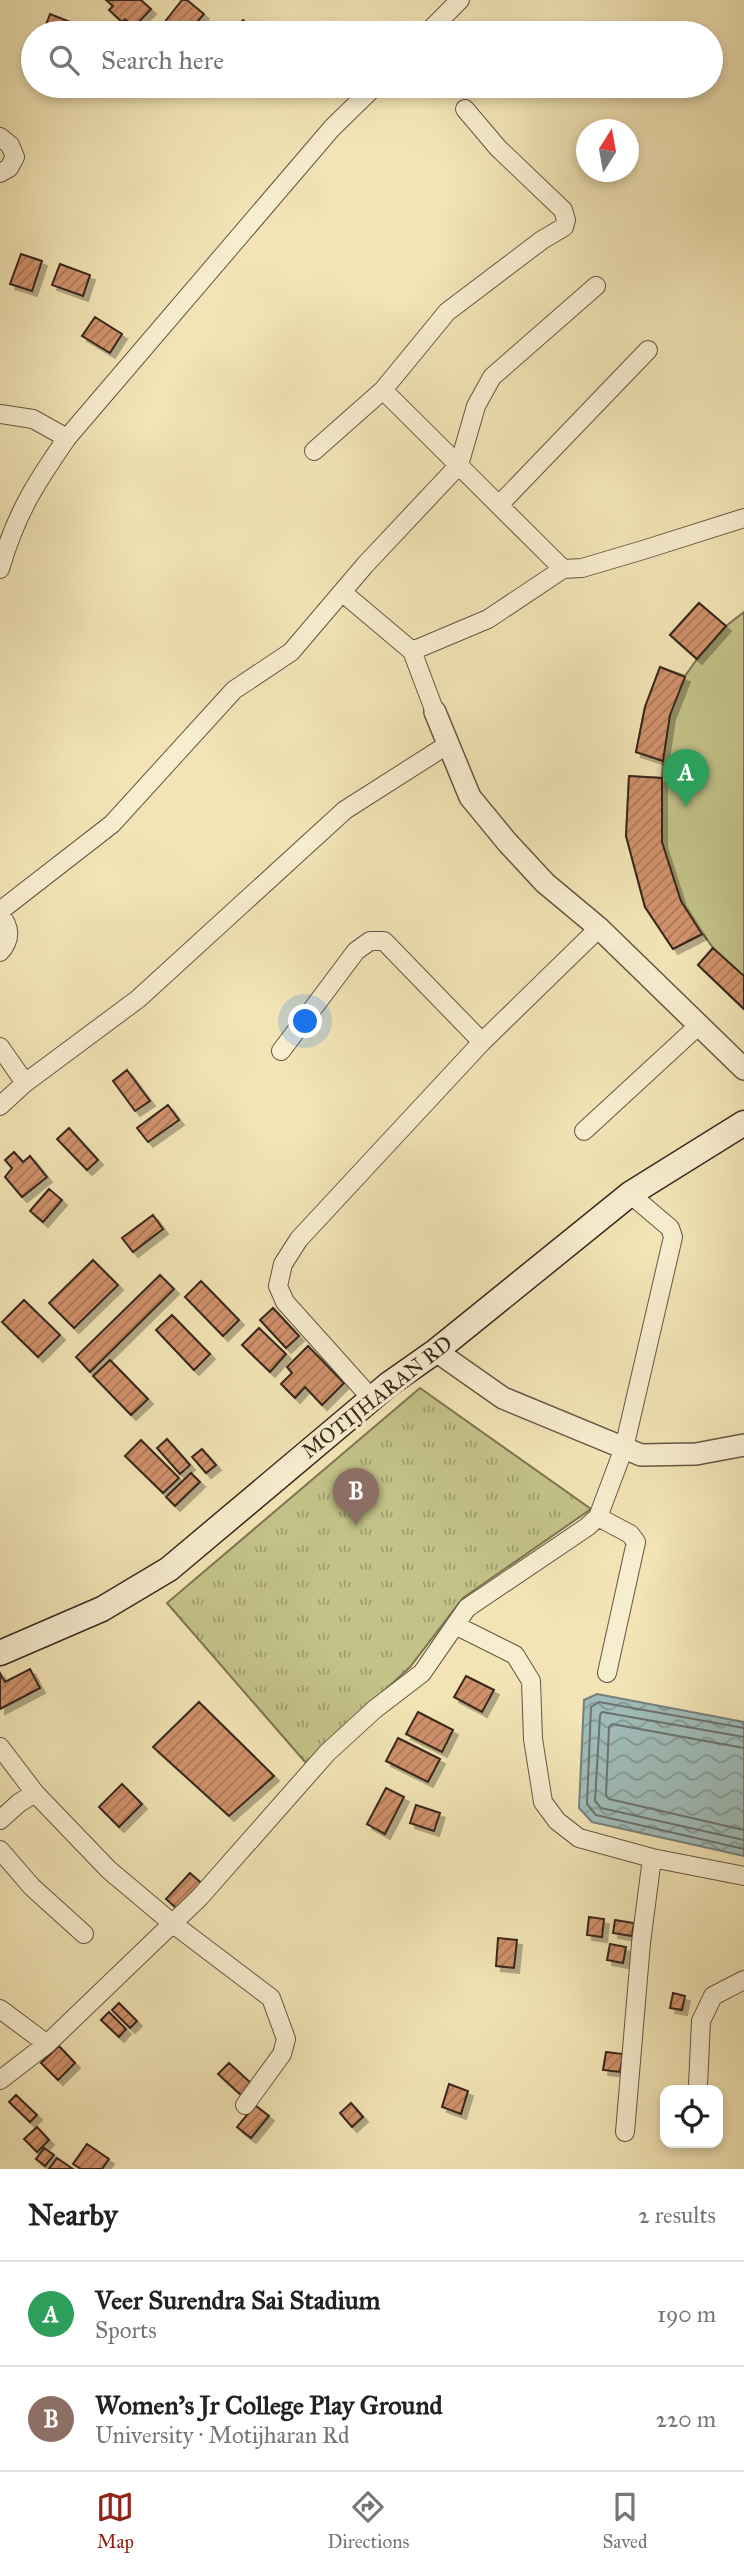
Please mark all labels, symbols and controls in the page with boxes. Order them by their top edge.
search box [21,21,723,98]
icon: search [45,41,83,79]
text: Search here [101,44,224,76]
north arrow [576,119,639,182]
pin: A [663,749,709,807]
your location [288,1004,322,1038]
street label: MOTIJHARAN RD [296,1330,458,1464]
pin: B [333,1468,379,1526]
map controls [660,2085,723,2148]
button: locate [660,2085,723,2148]
text: Nearby [28,2197,118,2233]
text: 2 results [638,2201,716,2229]
text: Veer Surendra Sai Stadium [95,2284,380,2316]
text: A [43,2300,59,2328]
text: 190 m [657,2300,716,2328]
text: Sports [95,2316,157,2344]
text: Women's Jr College Play Ground [95,2389,443,2421]
text: B [43,2405,59,2433]
text: 220 m [656,2405,716,2433]
text: University · Motijharan Rd [95,2421,350,2449]
tab: Map [96,2488,134,2553]
tab: Directions [327,2488,409,2553]
tab: Saved [602,2488,648,2553]

